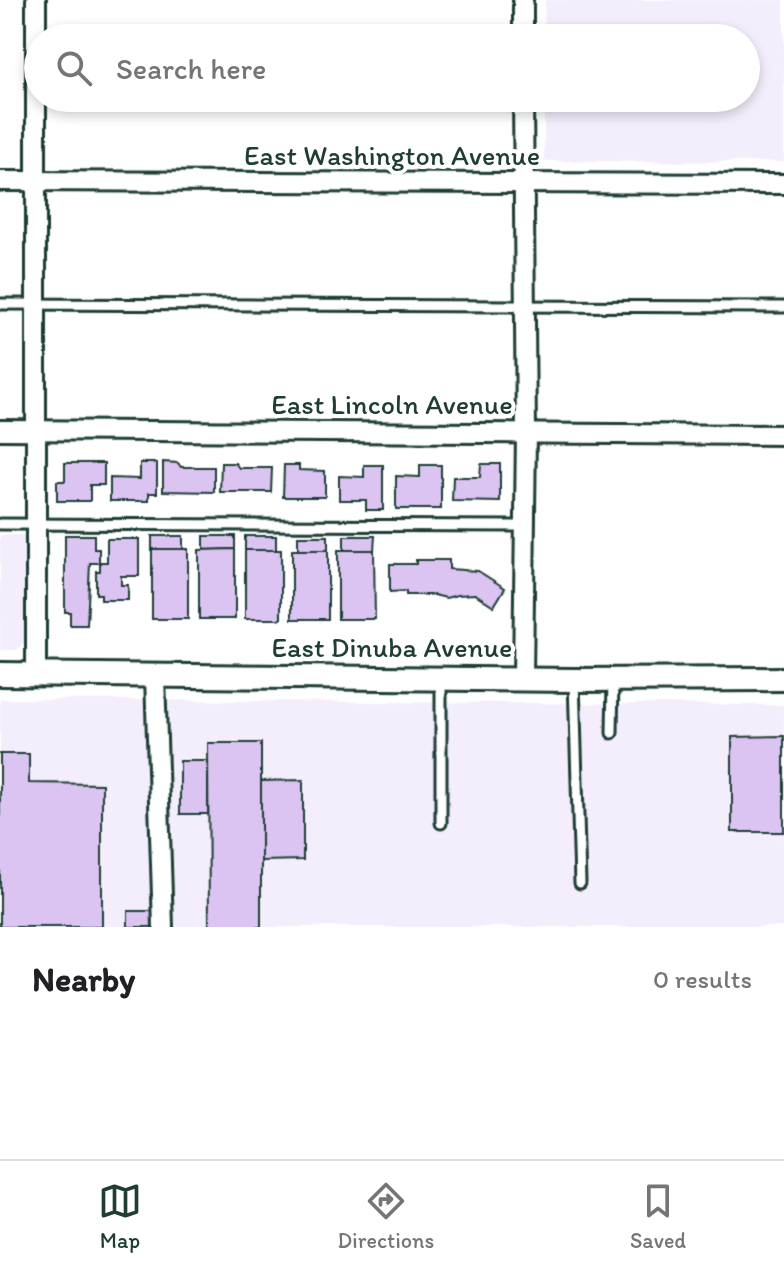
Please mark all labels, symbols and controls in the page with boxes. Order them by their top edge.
search box [24,24,760,112]
icon: search [52,46,96,90]
text: Search here [116,50,266,87]
street label: East Washington Avenue [244,138,540,172]
street label: East Lincoln Avenue [271,387,513,421]
street label: East Dinuba Avenue [272,630,512,664]
text: Nearby [32,959,135,1000]
text: 0 results [653,963,752,995]
tab: Map [98,1179,142,1254]
tab: Directions [338,1179,434,1254]
tab: Saved [630,1179,686,1254]

